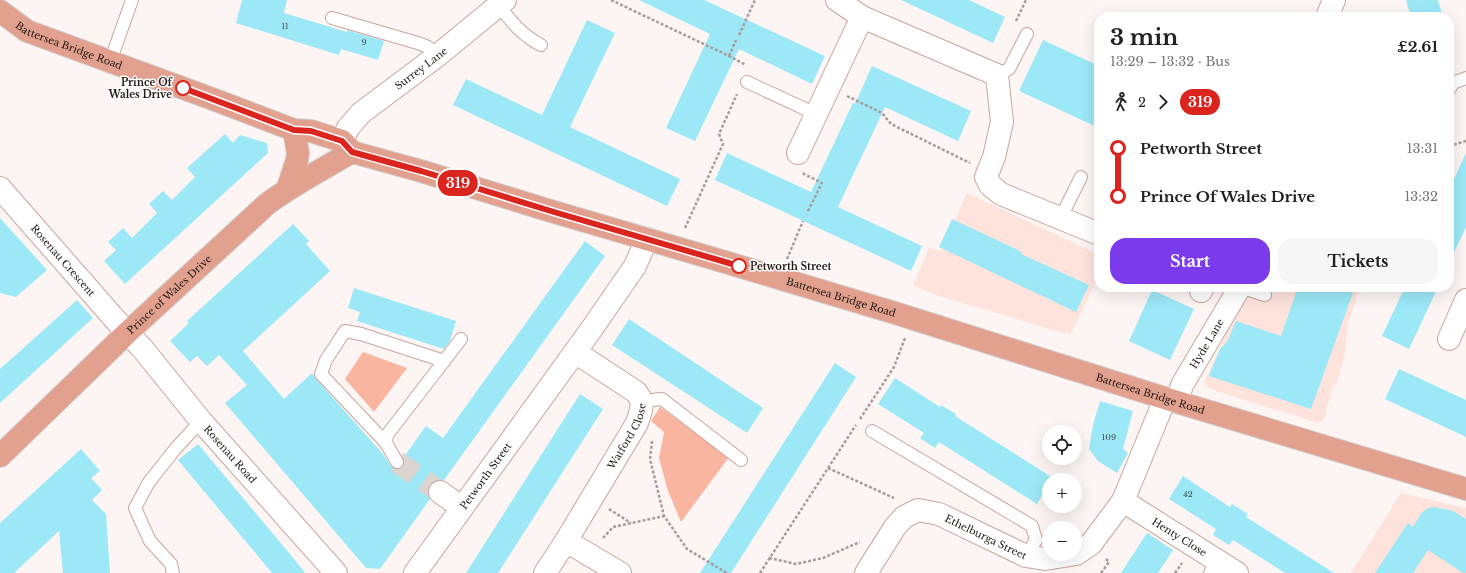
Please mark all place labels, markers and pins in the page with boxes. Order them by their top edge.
place label: Prince Of Wales Drive [108,76,174,101]
marker: Prince Of Wales Drive [175,80,191,96]
marker: Petworth Street [731,258,747,274]
place label: Petworth Street [750,260,832,273]

